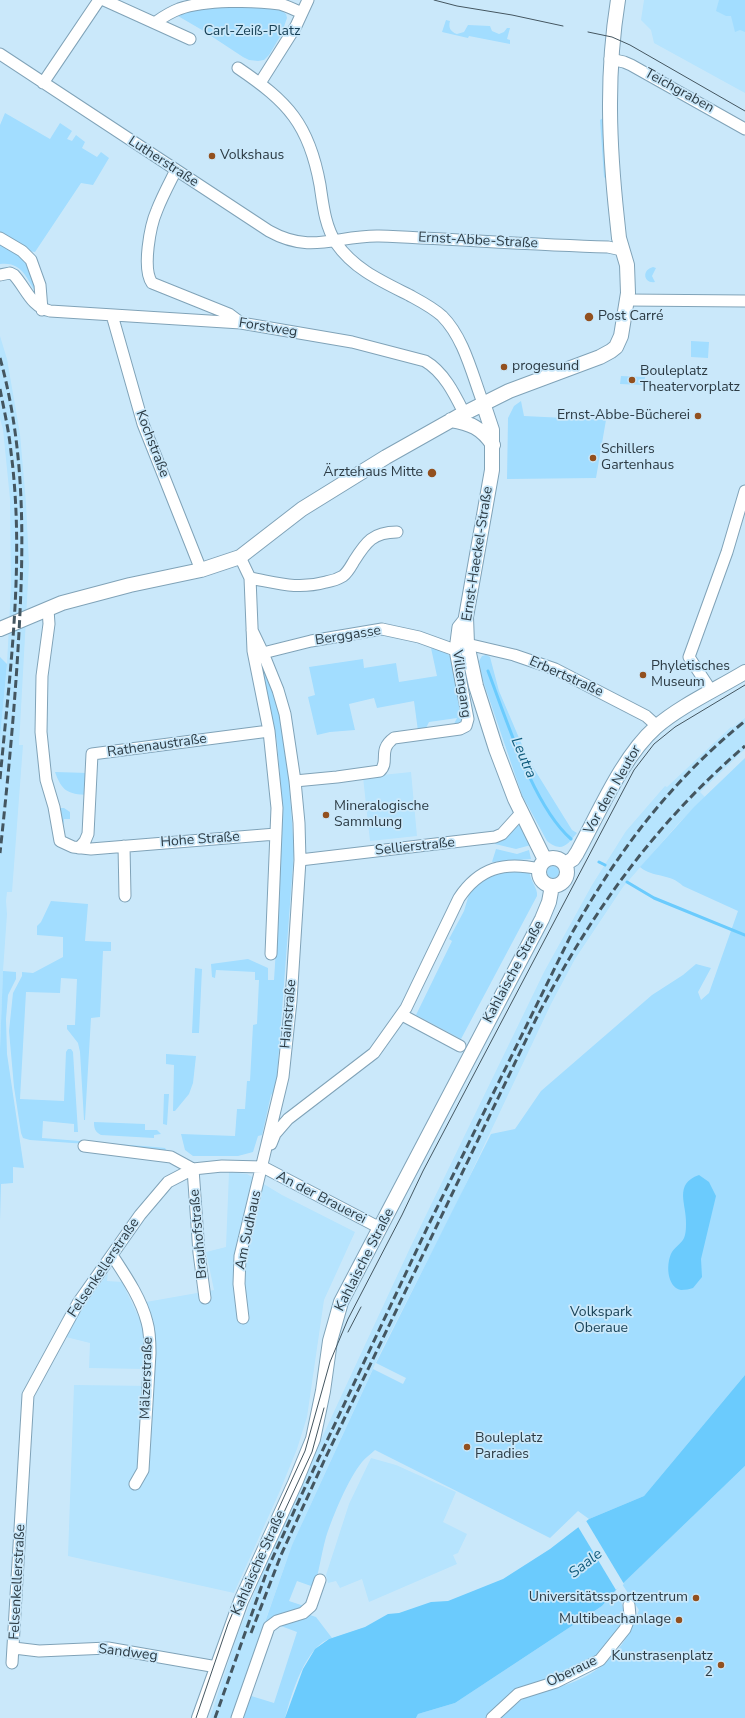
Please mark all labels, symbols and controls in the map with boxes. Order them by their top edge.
park label: Carl-Zeiß-Platz [204,24,300,40]
street label: Teichgraben [641,65,717,117]
street label: Lutherstraße [125,133,201,191]
place label: Volkshaus [220,148,284,164]
marker: Volkshaus [207,151,217,161]
street label: Ernst-Abbe-Straße [418,229,538,253]
place label: Post Carré [598,309,663,325]
marker: Post Carré [583,311,595,323]
street label: Forstweg [237,315,299,341]
place label: progesund [512,359,579,375]
marker: progesund [499,362,509,372]
place label: Bouleplatz Theatervorplatz [640,364,740,396]
marker: Bouleplatz Theatervorplatz [627,375,637,385]
street label: Kochstraße [131,408,173,480]
place label: Ernst-Abbe-Bücherei [557,408,690,424]
marker: Ernst-Abbe-Bücherei [693,411,703,421]
place label: Schillers Gartenhaus [601,442,674,474]
marker: Schillers Gartenhaus [588,453,598,463]
place label: Ärztehaus Mitte [323,465,423,481]
marker: Ärztehaus Mitte [426,467,438,479]
street label: Ernst-Haeckel-Straße [459,485,497,623]
street label: Berggasse [314,622,382,650]
street label: Villengang [448,649,474,719]
street label: Erbertstraße [526,653,606,701]
place label: Phyletisches Museum [651,659,730,692]
marker: Phyletisches Museum [638,670,648,680]
street label: Rathenaustraße [106,731,208,761]
water label: Leutra [506,735,540,781]
street label: Vor dem Neutor [581,743,645,837]
place label: Mineralogische Sammlung [334,799,429,832]
marker: Mineralogische Sammlung [321,810,331,820]
street label: Hohe Straße [160,829,240,851]
street label: Sellierstraße [374,834,456,860]
street label: Kahlaische Straße [480,918,548,1026]
street label: Hainstraße [278,979,300,1049]
street label: An der Brauerei [273,1168,369,1228]
street label: Brauhofstraße [187,1188,211,1280]
street label: Am Sudhaus [232,1189,266,1271]
street label: Kahlaische Straße [332,1206,398,1314]
street label: Felsenkellerstraße [65,1215,143,1321]
park label: Volkspark Oberaue [570,1305,632,1338]
street label: Mälzerstraße [137,1337,157,1419]
place label: Bouleplatz Paradies [475,1431,543,1464]
marker: Bouleplatz Paradies [462,1442,472,1452]
street label: Kahlaische Straße [228,1508,290,1618]
street label: Felsenkellerstraße [7,1524,29,1640]
water label: Saale [566,1545,606,1583]
place label: Universitätssportzentrum [529,1590,688,1606]
marker: Universitätssportzentrum [691,1593,701,1603]
place label: Multibeachanlage [559,1612,671,1628]
marker: Multibeachanlage [674,1615,684,1625]
street label: Sandweg [97,1641,159,1665]
place label: Kunstrasenplatz 2 [611,1649,713,1682]
street label: Oberaue [544,1653,600,1691]
marker: Kunstrasenplatz 2 [716,1660,726,1670]

